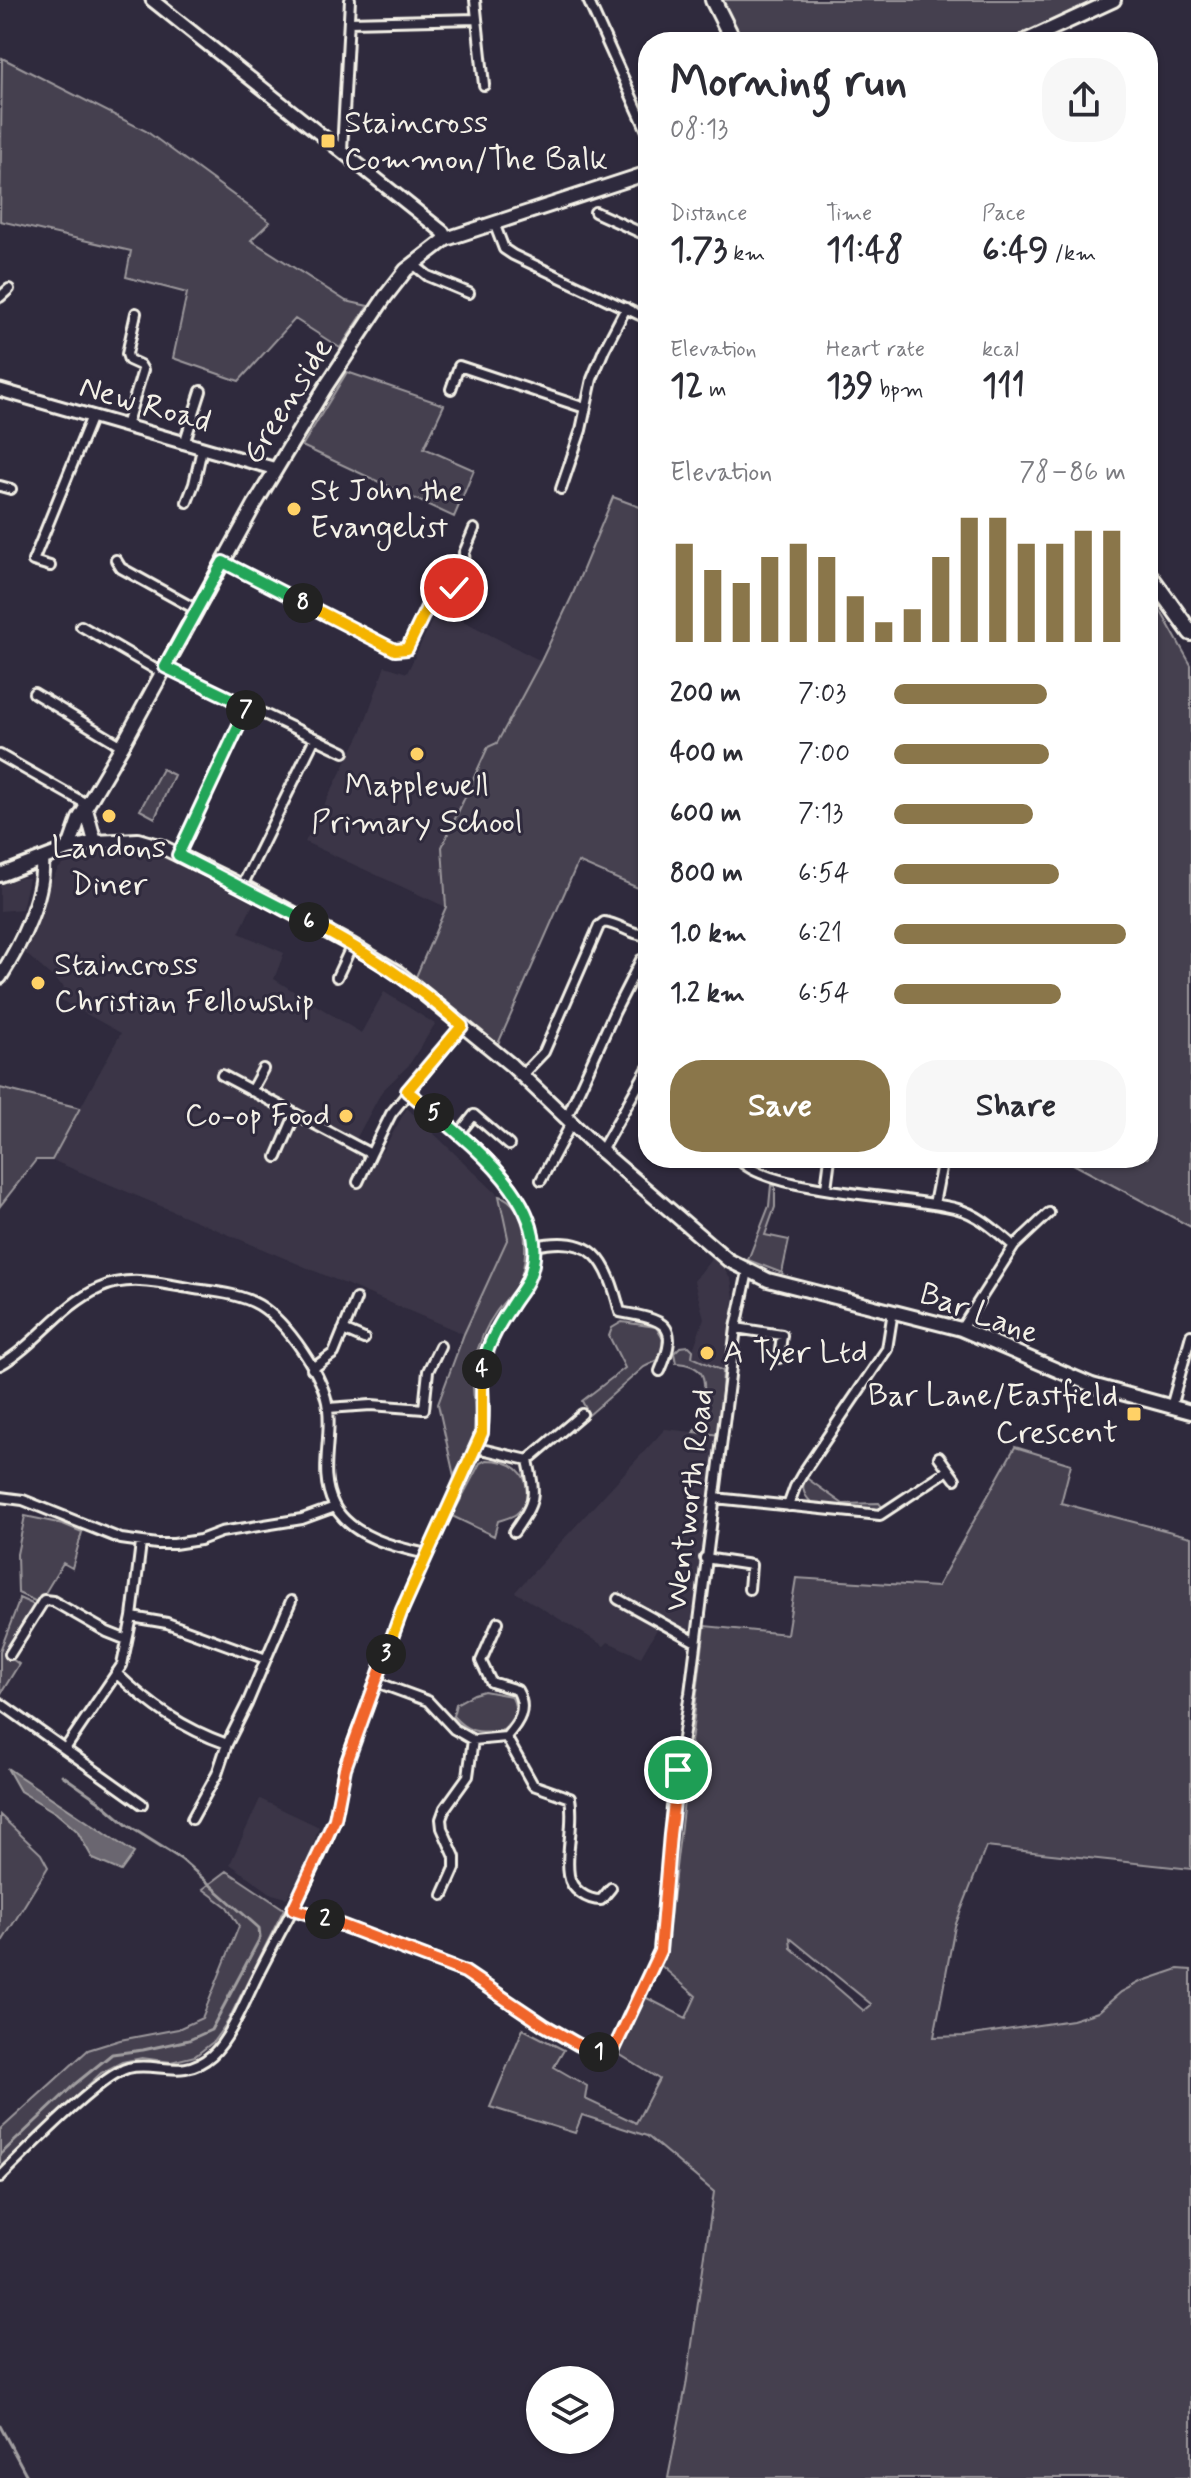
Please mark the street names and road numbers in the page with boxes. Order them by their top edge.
street label: Greenside [233,330,343,472]
street label: New Road [75,366,215,444]
street label: Bar Lane [913,1273,1045,1355]
street label: Wentworth Road [655,1386,725,1614]

